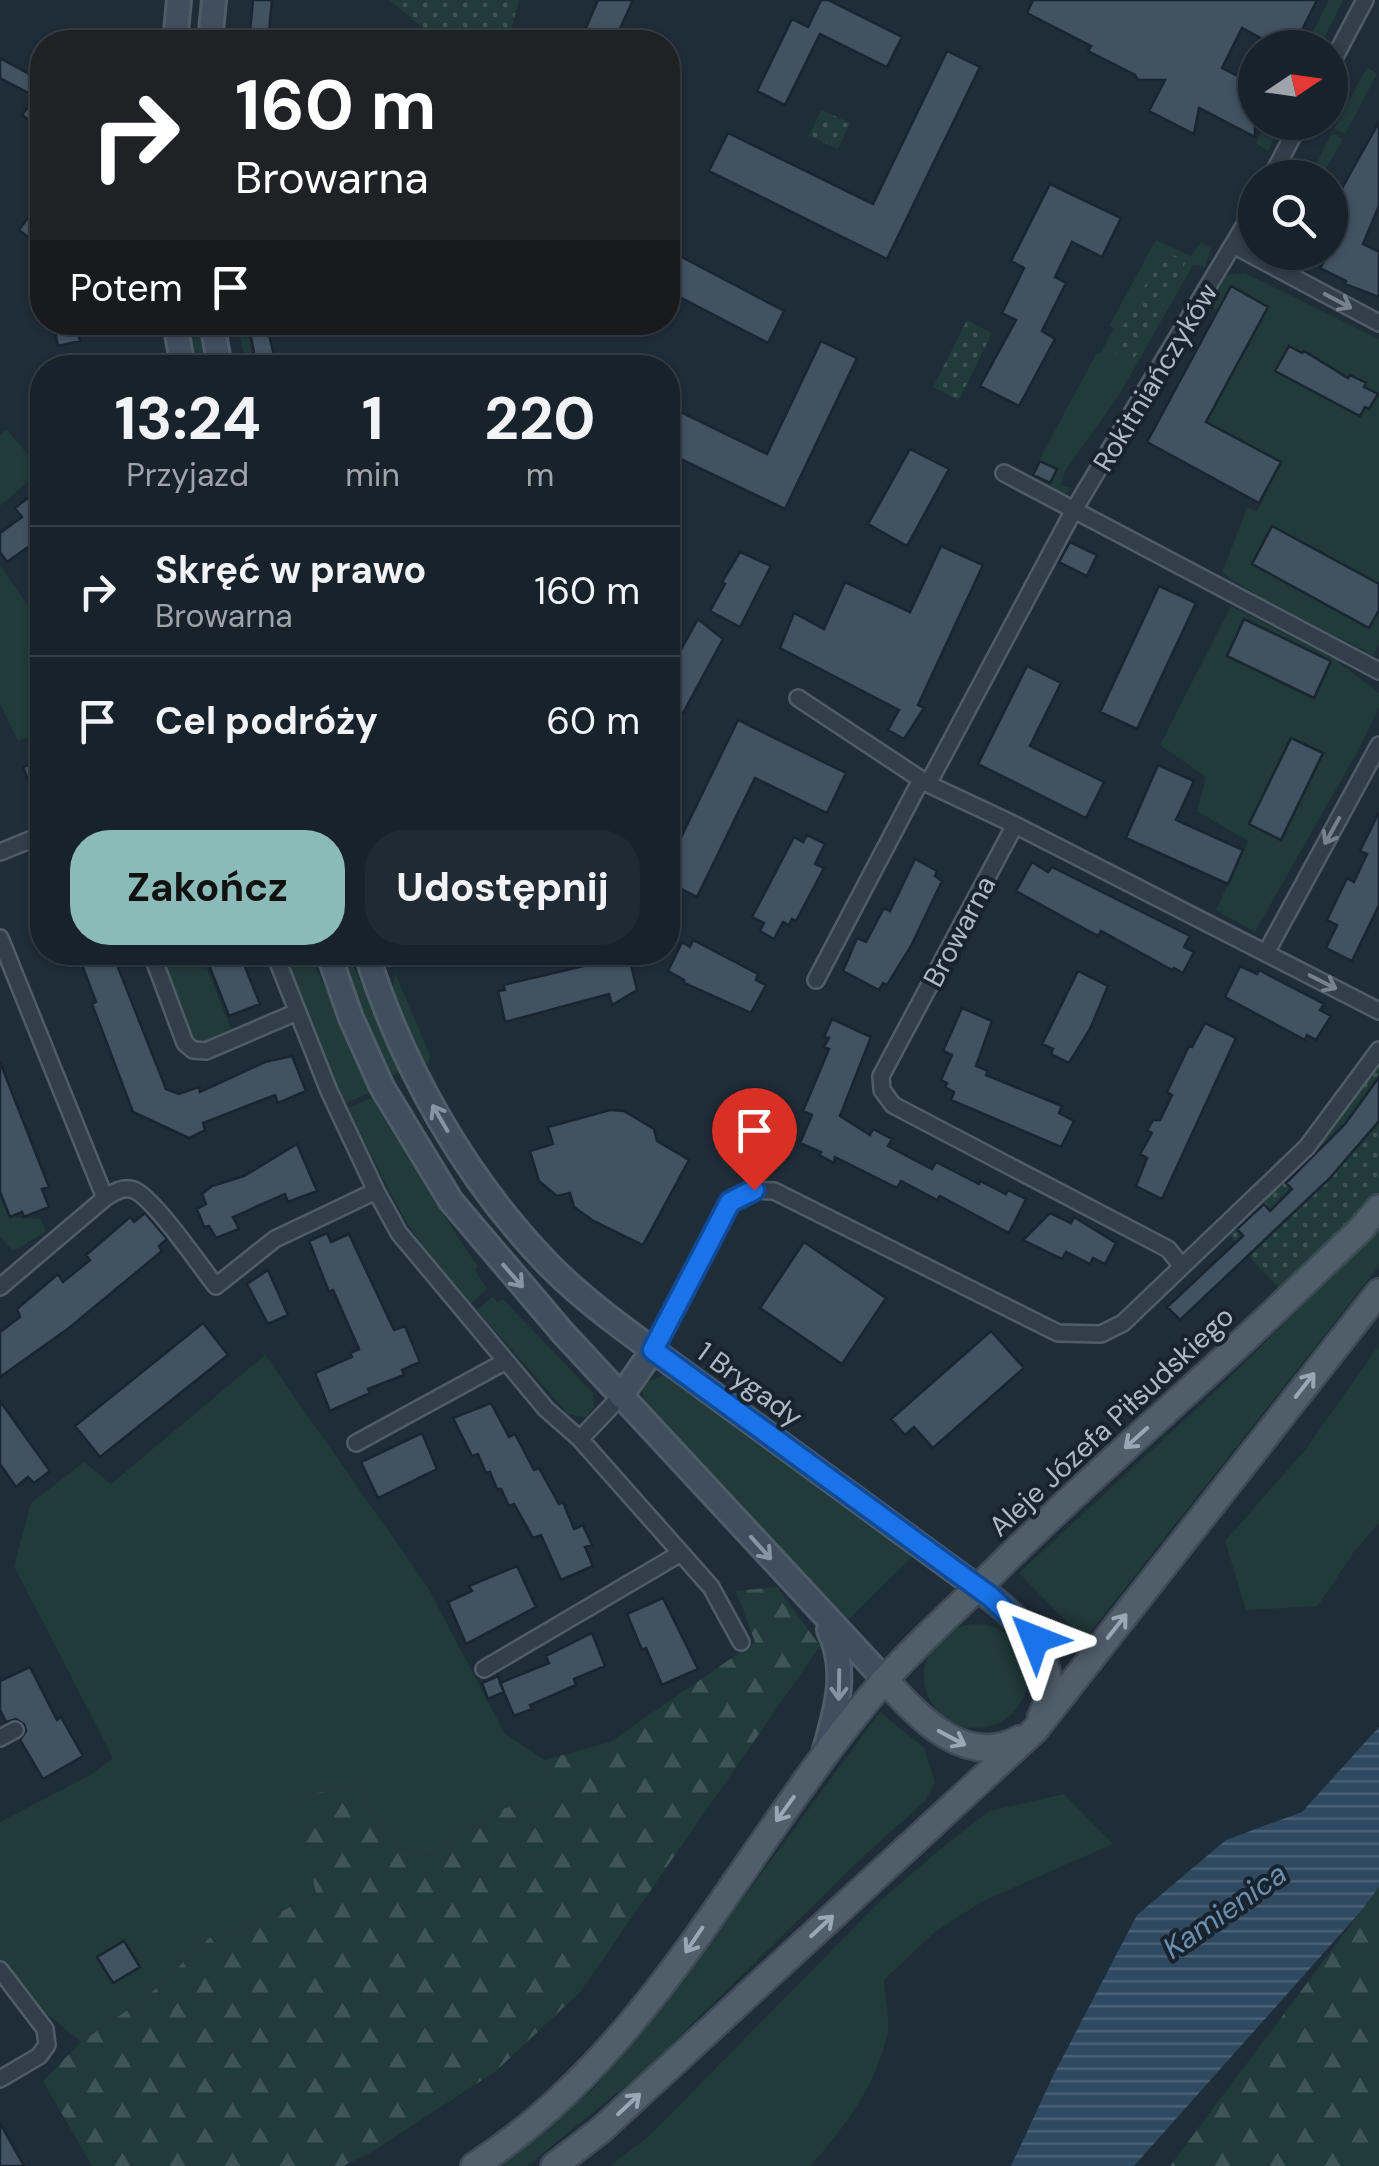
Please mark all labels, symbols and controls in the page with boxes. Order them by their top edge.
north arrow [1238,30,1348,140]
map controls [1238,30,1348,270]
text: 160 m [235,60,436,151]
icon: right [70,70,200,200]
text: Browarna [235,148,429,207]
button: search [1238,160,1348,270]
icon: arrive [203,260,258,315]
text: Potem [70,263,183,313]
street label: Rokitniańczyków [1085,276,1226,478]
one-way arrow [1322,292,1352,312]
text: 13:24 [114,379,261,458]
text: 1 [362,379,384,458]
text: 220 [484,379,596,458]
text: Przyjazd [126,454,249,496]
text: min [345,454,400,496]
text: m [526,454,554,496]
text: Skręć w prawo [155,545,426,595]
icon: right [70,564,125,619]
text: 160 m [534,566,640,616]
text: Browarna [155,595,293,637]
icon: arrive [70,694,125,749]
text: Cel podróży [155,696,378,746]
text: 60 m [546,696,640,746]
one-way arrow [1322,815,1342,845]
button: Zakończ [70,830,345,945]
button: Udostępnij [365,830,640,945]
street label: Browarna [915,869,1004,993]
one-way arrow [1307,973,1337,992]
pin [712,1088,797,1191]
icon: arrive [727,1103,782,1158]
one-way arrow [430,1105,450,1133]
one-way arrow [502,1263,525,1288]
street label: Aleje Józefa Piłsudskiego [981,1298,1242,1545]
street label: 1 Brygady [689,1334,810,1435]
one-way arrow [1294,1373,1316,1399]
one-way arrow [1124,1426,1149,1449]
one-way arrow [749,1535,772,1560]
position arrow [983,1587,1087,1691]
one-way arrow [1106,1614,1128,1640]
one-way arrow [829,1669,848,1701]
one-way arrow [937,1728,967,1748]
one-way arrow [775,1795,796,1822]
water label: Kamienica [1155,1854,1294,1967]
one-way arrow [810,1914,834,1938]
one-way arrow [684,1925,705,1953]
one-way arrow [616,2093,641,2116]

